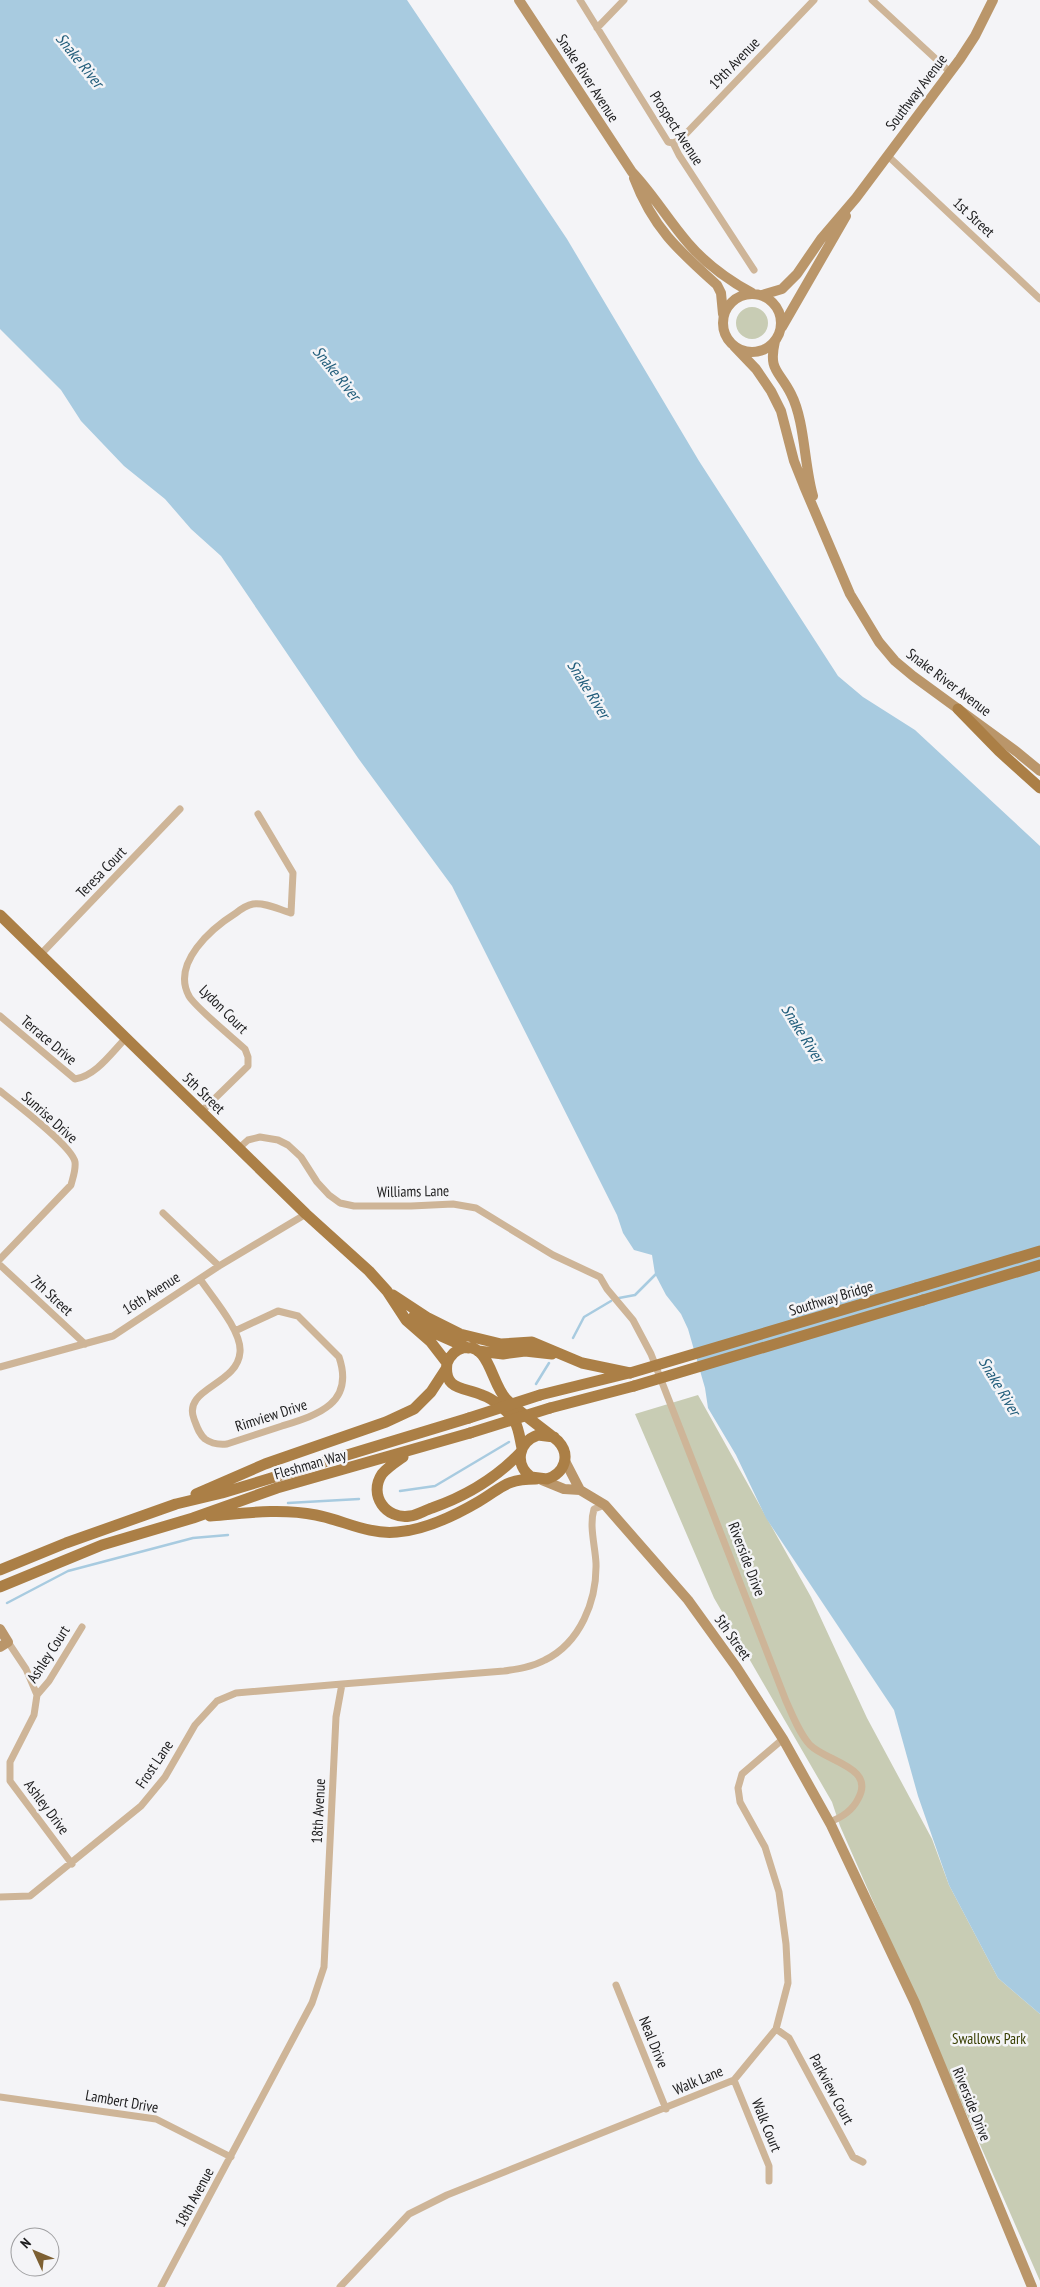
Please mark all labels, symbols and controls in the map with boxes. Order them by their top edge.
water label: Snake River [52,29,110,93]
street label: Snake River Avenue [552,30,624,126]
street label: 19th Avenue [705,33,763,93]
street label: Southway Avenue [881,50,951,134]
street label: Prospect Avenue [646,87,708,169]
street label: 1st Street [949,193,999,241]
water label: Snake River [309,342,367,406]
street label: Snake River Avenue [903,644,995,720]
water label: Snake River [563,656,616,724]
street label: Teresa Court [72,842,130,902]
street label: Lydon Court [196,981,252,1037]
water label: Snake River [777,1000,830,1068]
street label: Terrace Drive [17,1011,81,1069]
street label: 5th Street [179,1068,229,1118]
street label: Sunrise Drive [18,1087,82,1147]
street label: Williams Lane [377,1181,449,1201]
street label: 16th Avenue [119,1267,183,1319]
street label: 7th Street [27,1270,77,1320]
street label: Southway Bridge [787,1276,875,1320]
water label: Snake River [975,1353,1027,1421]
street label: Rimview Drive [233,1394,309,1436]
street label: Fleshman Way [272,1445,349,1483]
street label: Riverside Drive [724,1519,770,1599]
street label: 5th Street [710,1610,756,1664]
street label: Ashley Court [22,1622,74,1686]
street label: Frost Lane [131,1736,177,1792]
street label: Ashley Drive [20,1776,74,1838]
street label: 18th Avenue [307,1778,329,1844]
street label: Neal Drive [635,2013,673,2071]
park label: Swallows Park [952,2029,1026,2048]
street label: Parkview Court [805,2050,859,2128]
street label: Walk Lane [670,2061,726,2099]
street label: Riverside Drive [949,2064,995,2144]
street label: Lambert Drive [84,2085,160,2117]
street label: Walk Court [748,2096,786,2154]
street label: 18th Avenue [170,2164,218,2230]
north arrow [10,2227,60,2277]
text: N [17,2234,35,2252]

